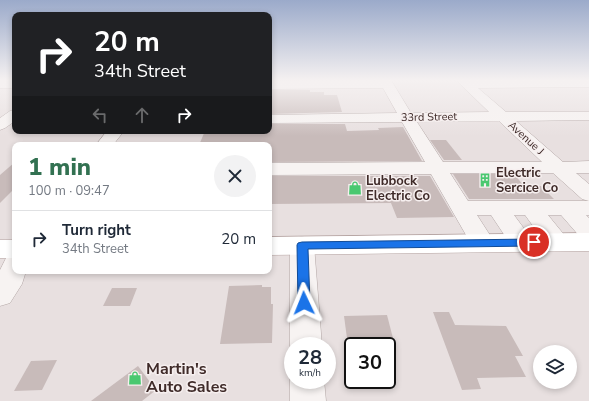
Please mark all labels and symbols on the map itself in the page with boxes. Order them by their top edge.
street label: 33rd Street [401,109,457,125]
street label: Avenue J [505,118,547,158]
place label: Electric Sercice Co [496,164,558,197]
place label: Lubbock Electric Co [366,172,430,205]
building icon: Electric Sercice Co [477,172,493,188]
shop icon: Lubbock Electric Co [347,180,363,196]
pin [517,225,551,259]
position arrow [283,282,325,324]
speed limit sign: 30 [344,337,396,389]
place label: Martin's Auto Sales [146,358,227,398]
shop icon: Martin's Auto Sales [127,370,143,386]

